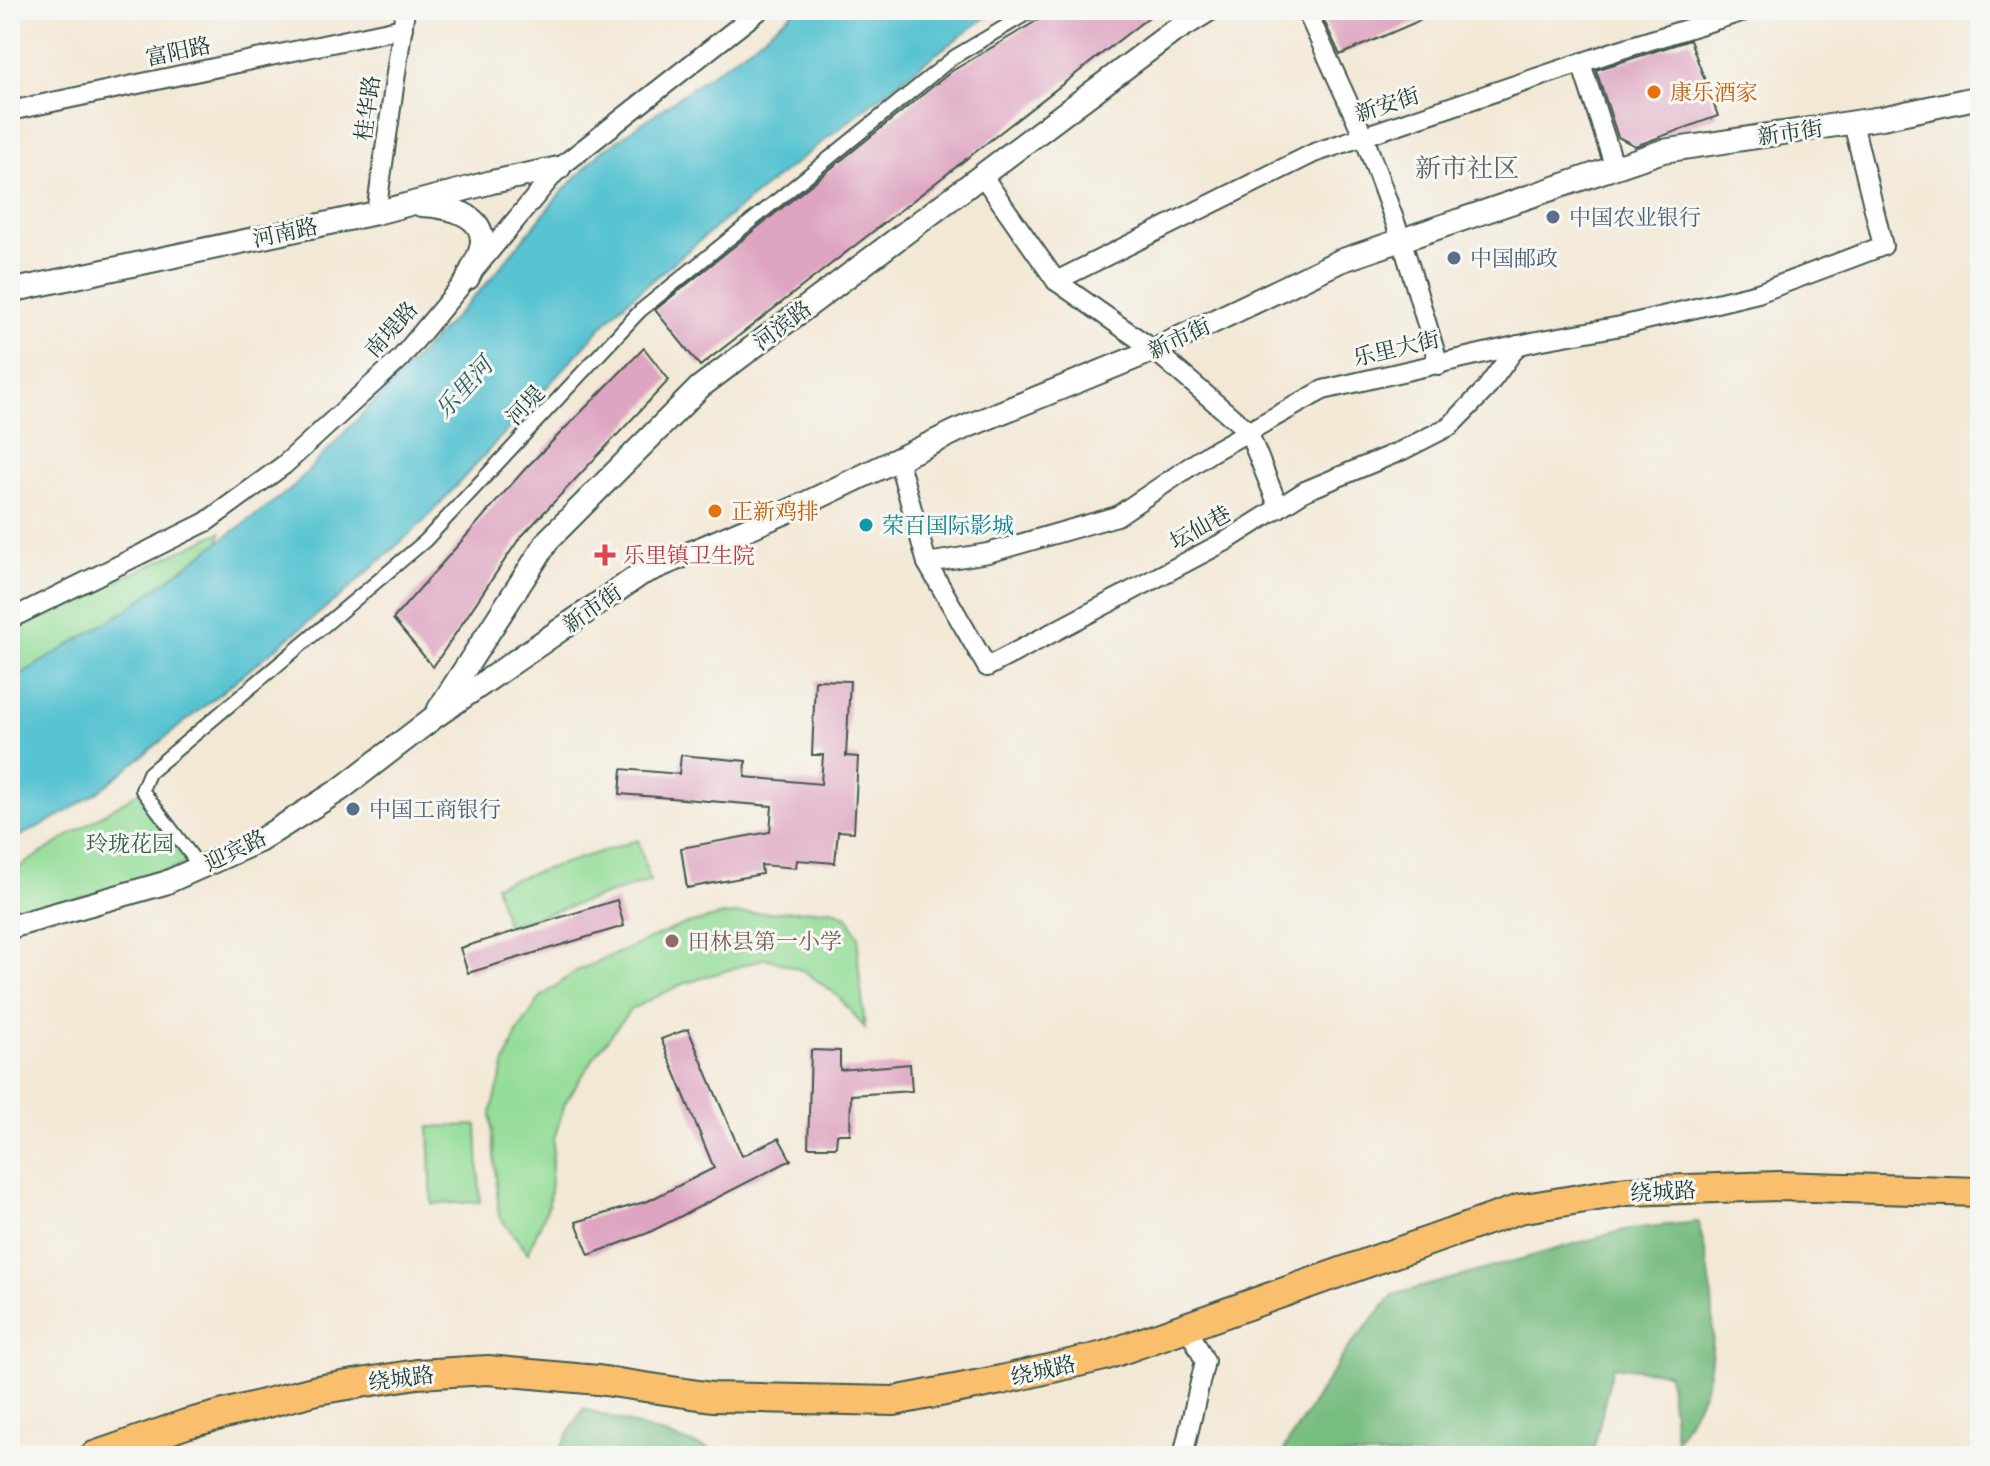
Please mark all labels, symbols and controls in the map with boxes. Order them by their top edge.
street label: 富阳路 [143,31,213,72]
street label: 桂华路 [350,74,385,143]
place label: 康乐酒家 [1670,79,1758,106]
street label: 新安街 [1352,81,1423,128]
marker: 康乐酒家 [1645,83,1663,101]
street label: 新市街 [1756,115,1825,150]
district label: 新市社区 [1415,152,1519,184]
place label: 中国农业银行 [1569,204,1701,231]
marker: 中国农业银行 [1544,208,1562,226]
street label: 河南路 [250,212,320,253]
place label: 中国邮政 [1470,245,1558,272]
marker: 中国邮政 [1445,249,1463,267]
street label: 河滨路 [748,295,817,356]
street label: 南堤路 [359,296,423,363]
street label: 新市街 [1144,312,1215,365]
street label: 乐里大街 [1350,325,1442,372]
water label: 乐里河 [429,348,501,424]
street label: 河堤 [500,380,550,431]
place label: 正新鸡排 [731,498,819,525]
street label: 坛仙巷 [1165,500,1236,555]
marker: 正新鸡排 [706,502,724,520]
place label: 荣百国际影城 [882,512,1014,539]
marker: 荣百国际影城 [857,516,875,534]
place label: 乐里镇卫生院 [623,542,755,569]
marker: 乐里镇卫生院 [594,544,616,566]
street label: 新市街 [558,578,627,638]
place label: 中国工商银行 [369,796,501,823]
marker: 中国工商银行 [344,800,362,818]
street label: 迎宾路 [200,824,271,877]
park label: 玲珑花园 [86,830,174,857]
place label: 田林县第一小学 [688,928,842,955]
marker: 田林县第一小学 [663,932,681,950]
street label: 绕城路 [1629,1176,1697,1207]
street label: 绕城路 [1008,1350,1078,1391]
street label: 绕城路 [367,1361,435,1396]

